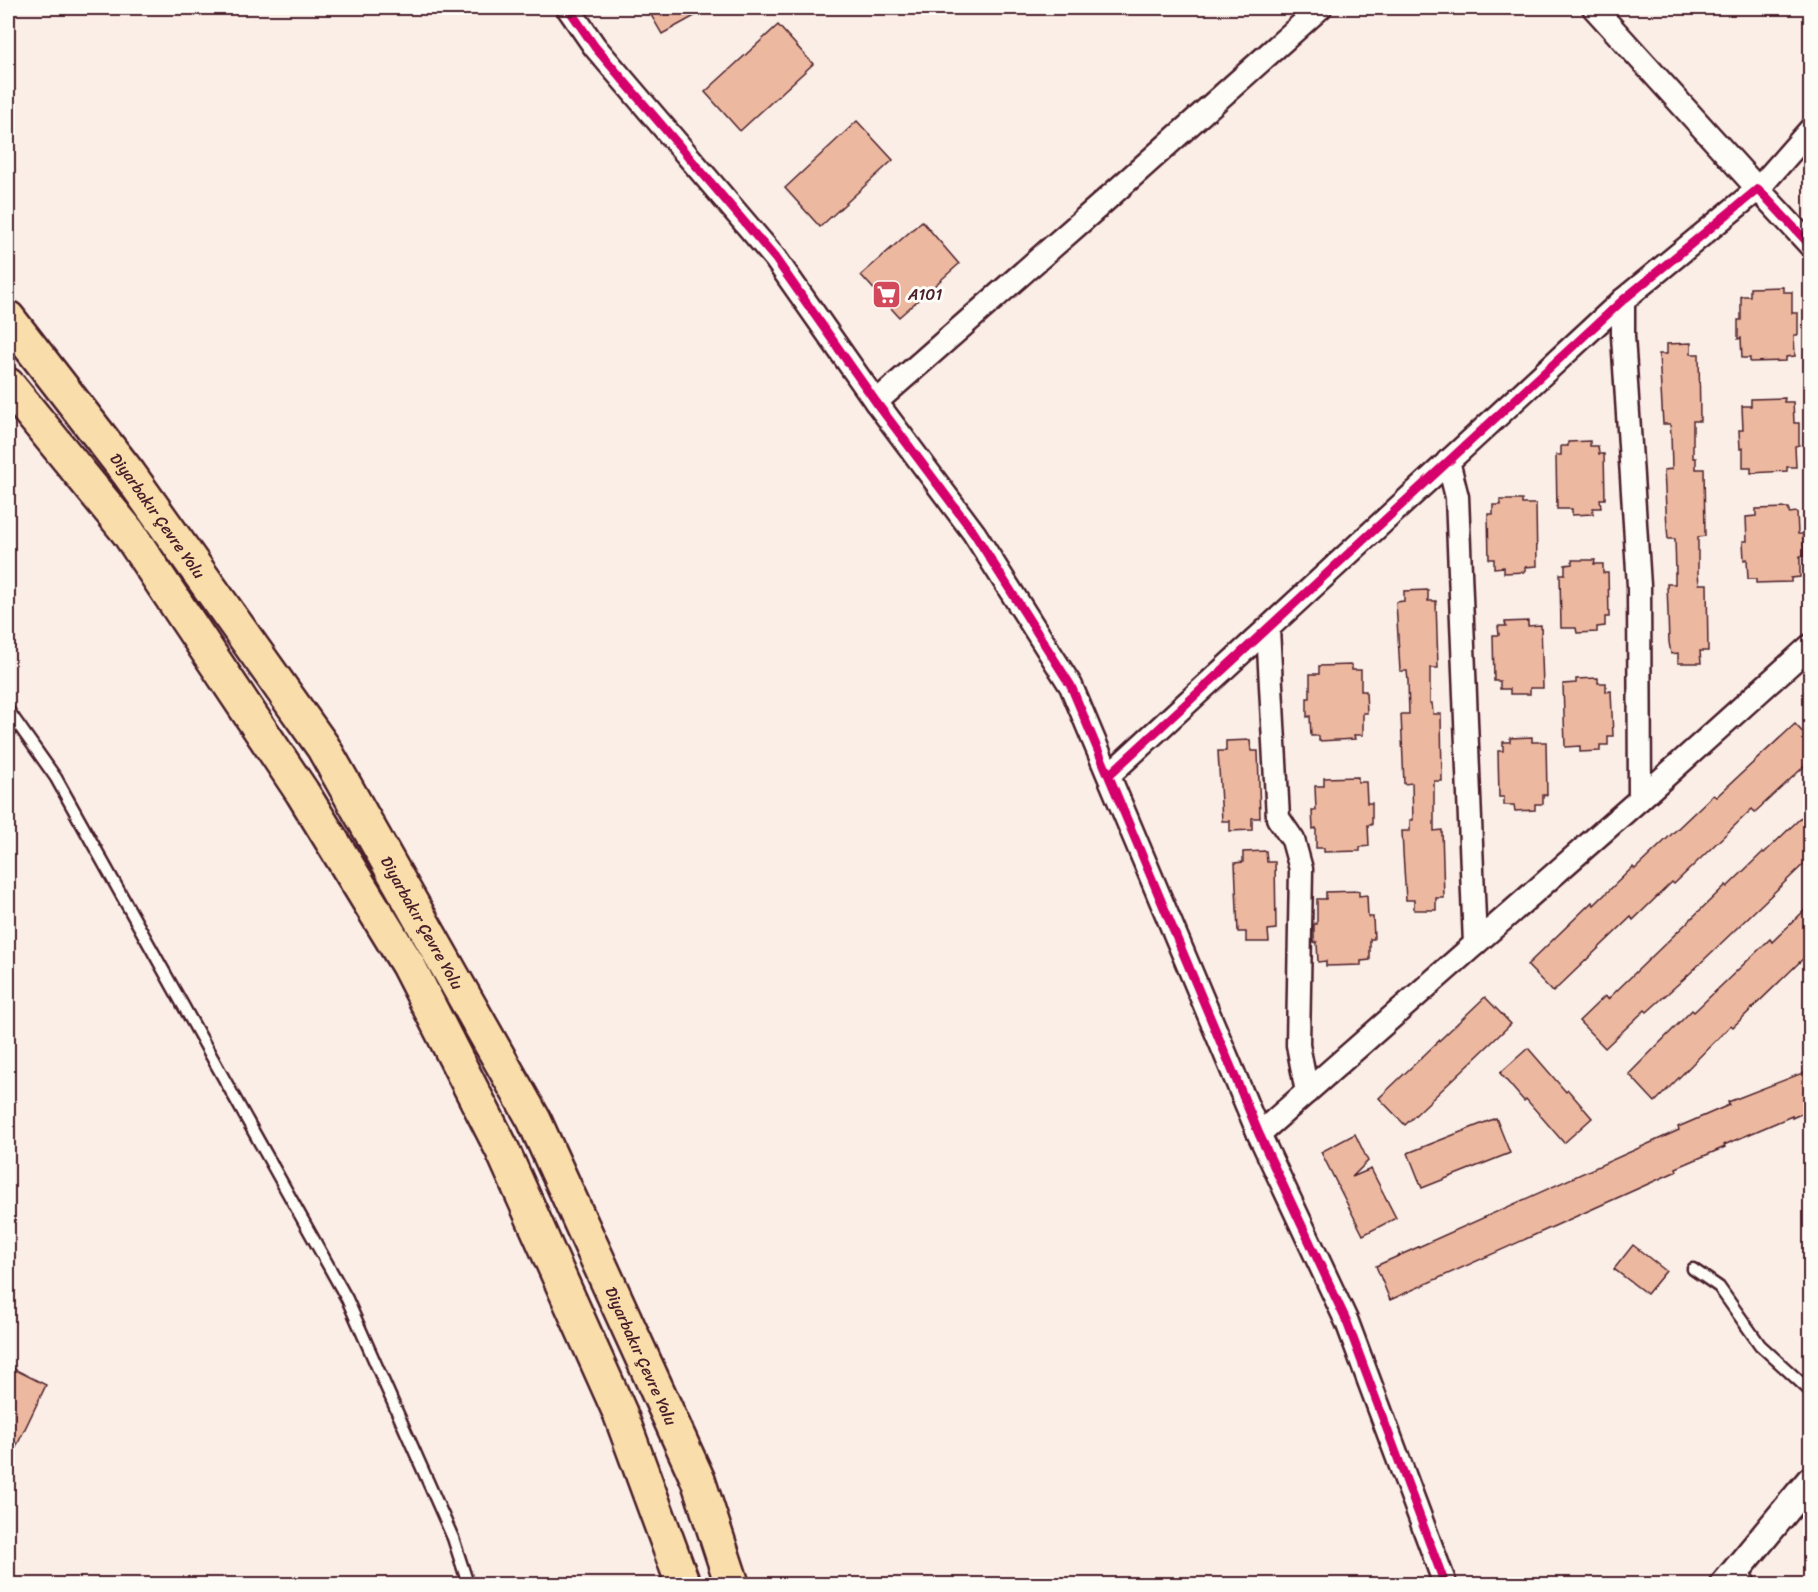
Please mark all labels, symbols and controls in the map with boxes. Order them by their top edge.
supermarket icon: A101 [871,278,903,310]
place label: A101 [907,280,942,309]
street label: Diyarbakır Çevre Yolu [103,446,214,585]
street label: Diyarbakır Çevre Yolu [373,850,472,995]
street label: Diyarbakır Çevre Yolu [597,1282,686,1430]

